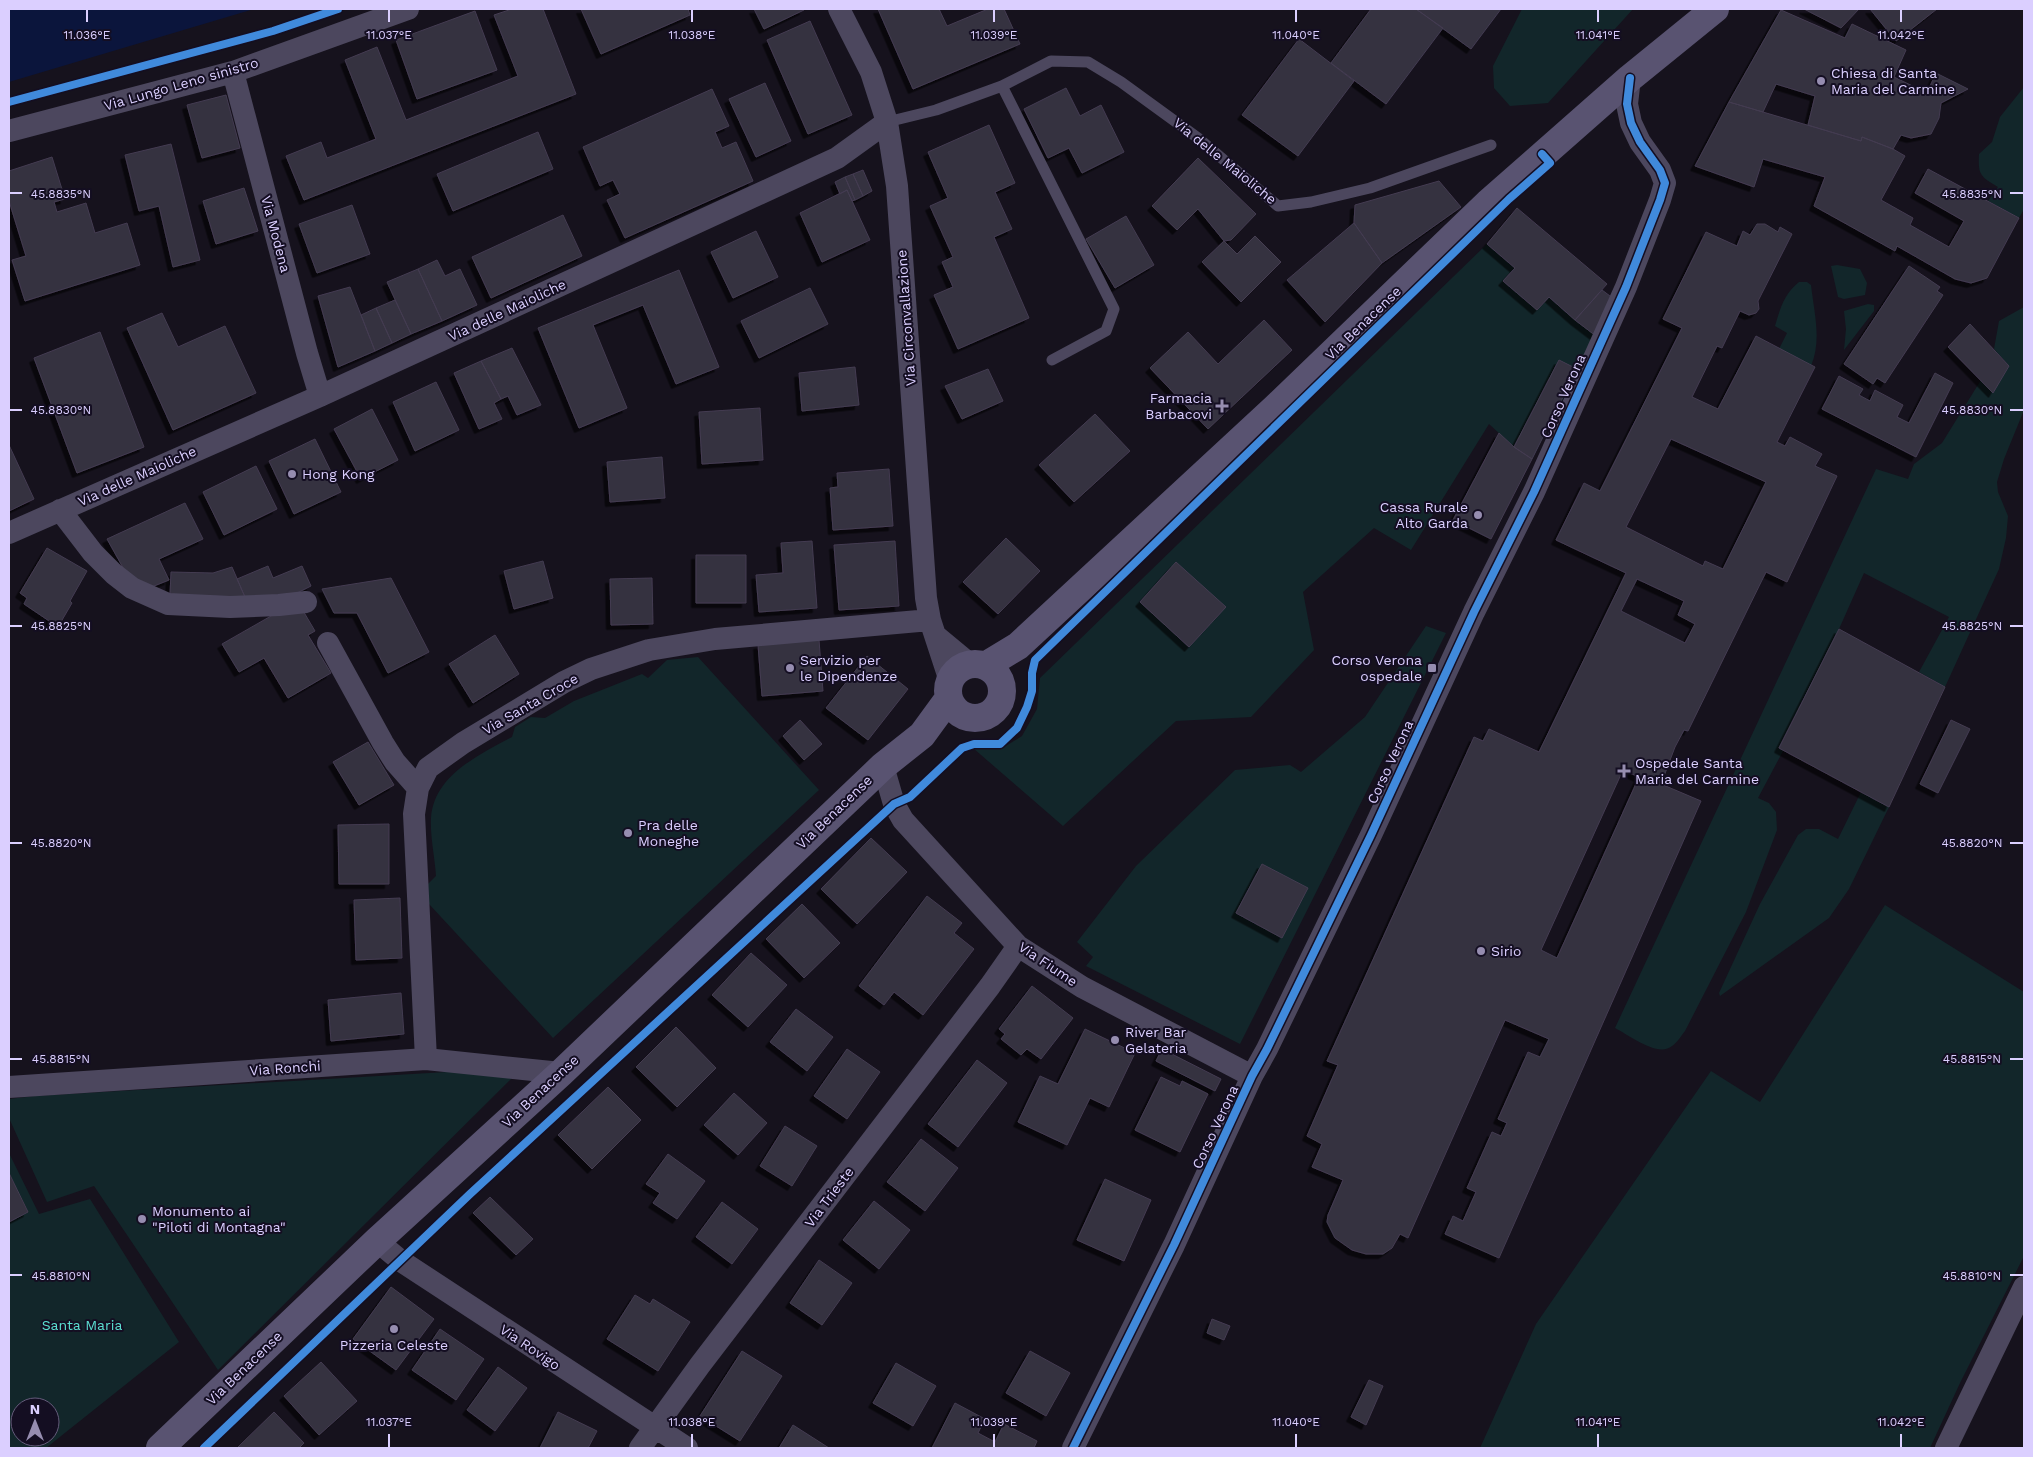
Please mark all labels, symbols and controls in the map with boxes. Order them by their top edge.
text: 11.036°E [64,28,111,42]
text: 11.037°E [366,28,412,42]
text: 11.038°E [668,28,716,42]
text: 11.039°E [970,28,1018,42]
text: 11.040°E [1272,28,1320,42]
text: 11.041°E [1576,28,1621,42]
text: 11.042°E [1877,28,1925,42]
street label: Via Lungo Leno sinistro [102,54,260,114]
place label: Chiesa di Santa Maria del Carmine [1831,65,1955,97]
marker: Chiesa di Santa Maria del Carmine [1815,75,1827,87]
street label: Via delle Maioliche [1170,115,1280,207]
text: 45.8835°N [31,187,91,201]
text: 45.8835°N [1942,187,2002,201]
street label: Via Modena [258,194,294,274]
street label: Via Circonvallazione [893,249,919,387]
street label: Via delle Maioliche [446,276,568,344]
street label: Via Benacense [1322,283,1404,363]
street label: Corso Verona [1537,351,1589,441]
place label: Farmacia Barbacovi [1145,390,1212,422]
marker: Farmacia Barbacovi [1216,400,1228,412]
text: 45.8830°N [31,403,91,417]
text: 45.8830°N [1942,403,2002,417]
street label: Via delle Maioliche [75,443,199,509]
place label: Hong Kong [302,466,375,482]
marker: Hong Kong [286,468,298,480]
place label: Cassa Rurale Alto Garda [1380,499,1468,531]
marker: Cassa Rurale Alto Garda [1472,509,1484,521]
text: 45.8825°N [31,619,91,633]
text: 45.8825°N [1942,619,2002,633]
place label: Servizio per le Dipendenze [800,652,897,684]
place label: Corso Verona ospedale [1332,652,1422,684]
marker: Servizio per le Dipendenze [784,662,796,674]
marker: Corso Verona ospedale [1426,662,1438,674]
street label: Via Santa Croce [479,670,581,738]
street label: Corso Verona [1364,718,1416,806]
place label: Ospedale Santa Maria del Carmine [1635,755,1759,787]
marker: Ospedale Santa Maria del Carmine [1617,764,1631,778]
street label: Via Benacense [793,772,875,852]
place label: Pra delle Moneghe [638,817,699,849]
marker: Pra delle Moneghe [622,827,634,839]
text: 45.8820°N [30,836,92,850]
text: 45.8820°N [1941,836,2003,850]
street label: Via Fiume [1016,938,1080,990]
place label: Sirio [1491,943,1521,959]
marker: Sirio [1475,945,1487,957]
place label: River Bar Gelateria [1125,1024,1187,1056]
marker: River Bar Gelateria [1109,1034,1121,1046]
street label: Via Benacense [498,1051,582,1131]
text: 45.8815°N [32,1052,90,1066]
text: 45.8815°N [1943,1052,2001,1066]
street label: Via Ronchi [249,1058,321,1078]
street label: Corso Verona [1189,1083,1241,1171]
street label: Via Trieste [801,1164,857,1230]
place label: Monumento ai "Piloti di Montagna" [152,1203,286,1235]
marker: Monumento ai "Piloti di Montagna" [136,1213,148,1225]
text: 45.8810°N [32,1269,90,1283]
text: 45.8810°N [1943,1269,2001,1283]
park label: Santa Maria [42,1317,122,1333]
street label: Via Rovigo [497,1321,563,1373]
marker: Pizzeria Celeste [388,1323,400,1335]
street label: Via Benacense [203,1328,285,1408]
place label: Pizzeria Celeste [340,1337,448,1353]
north arrow [10,1397,60,1447]
text: N [30,1401,40,1417]
text: 11.037°E [366,1415,412,1429]
text: 11.038°E [668,1415,716,1429]
text: 11.039°E [970,1415,1018,1429]
text: 11.040°E [1272,1415,1320,1429]
text: 11.041°E [1576,1415,1621,1429]
text: 11.042°E [1877,1415,1925,1429]

